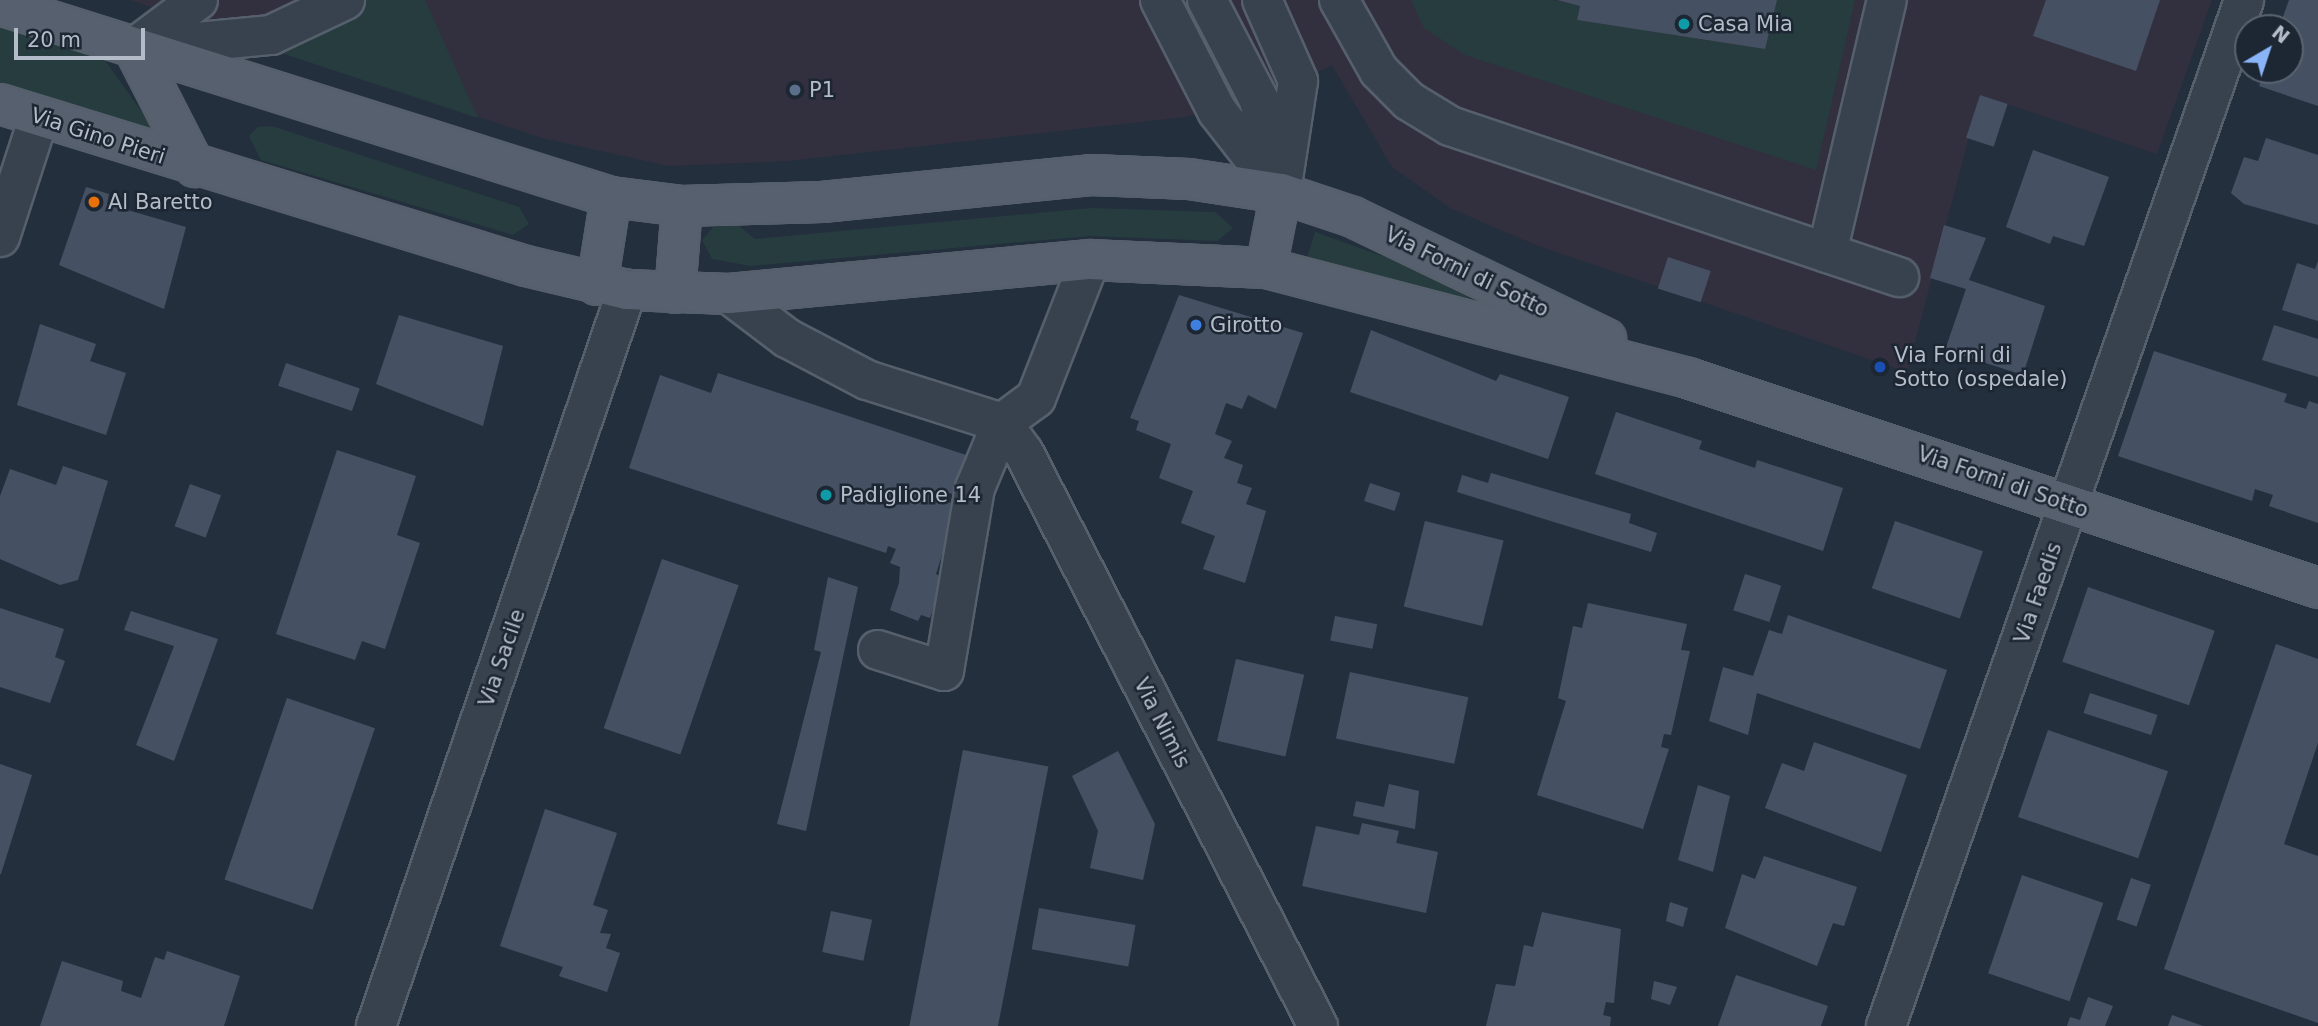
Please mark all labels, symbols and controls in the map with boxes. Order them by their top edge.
place label: Casa Mia [1698,11,1793,37]
scale bar [18,14,149,58]
north arrow [2234,14,2304,84]
marker: Casa Mia [1676,16,1692,32]
text: N [2268,21,2294,48]
text: 20 m [27,28,81,52]
place label: P1 [809,77,835,103]
marker: P1 [787,82,803,98]
street label: Via Gino Pieri [28,102,168,170]
place label: Al Baretto [108,189,213,215]
marker: Al Baretto [86,194,102,210]
street label: Via Forni di Sotto [1381,221,1553,323]
place label: Girotto [1210,312,1282,338]
marker: Girotto [1188,317,1204,333]
place label: Via Forni di Sotto (ospedale) [1894,342,2068,392]
marker: Via Forni di Sotto (ospedale) [1872,359,1888,375]
street label: Via Forni di Sotto [1914,441,2092,523]
place label: Padiglione 14 [840,482,981,508]
marker: Padiglione 14 [818,487,834,503]
street label: Via Faedis [2009,539,2067,647]
street label: Via Sacile [474,606,530,710]
street label: Via Nimis [1129,674,1195,772]

